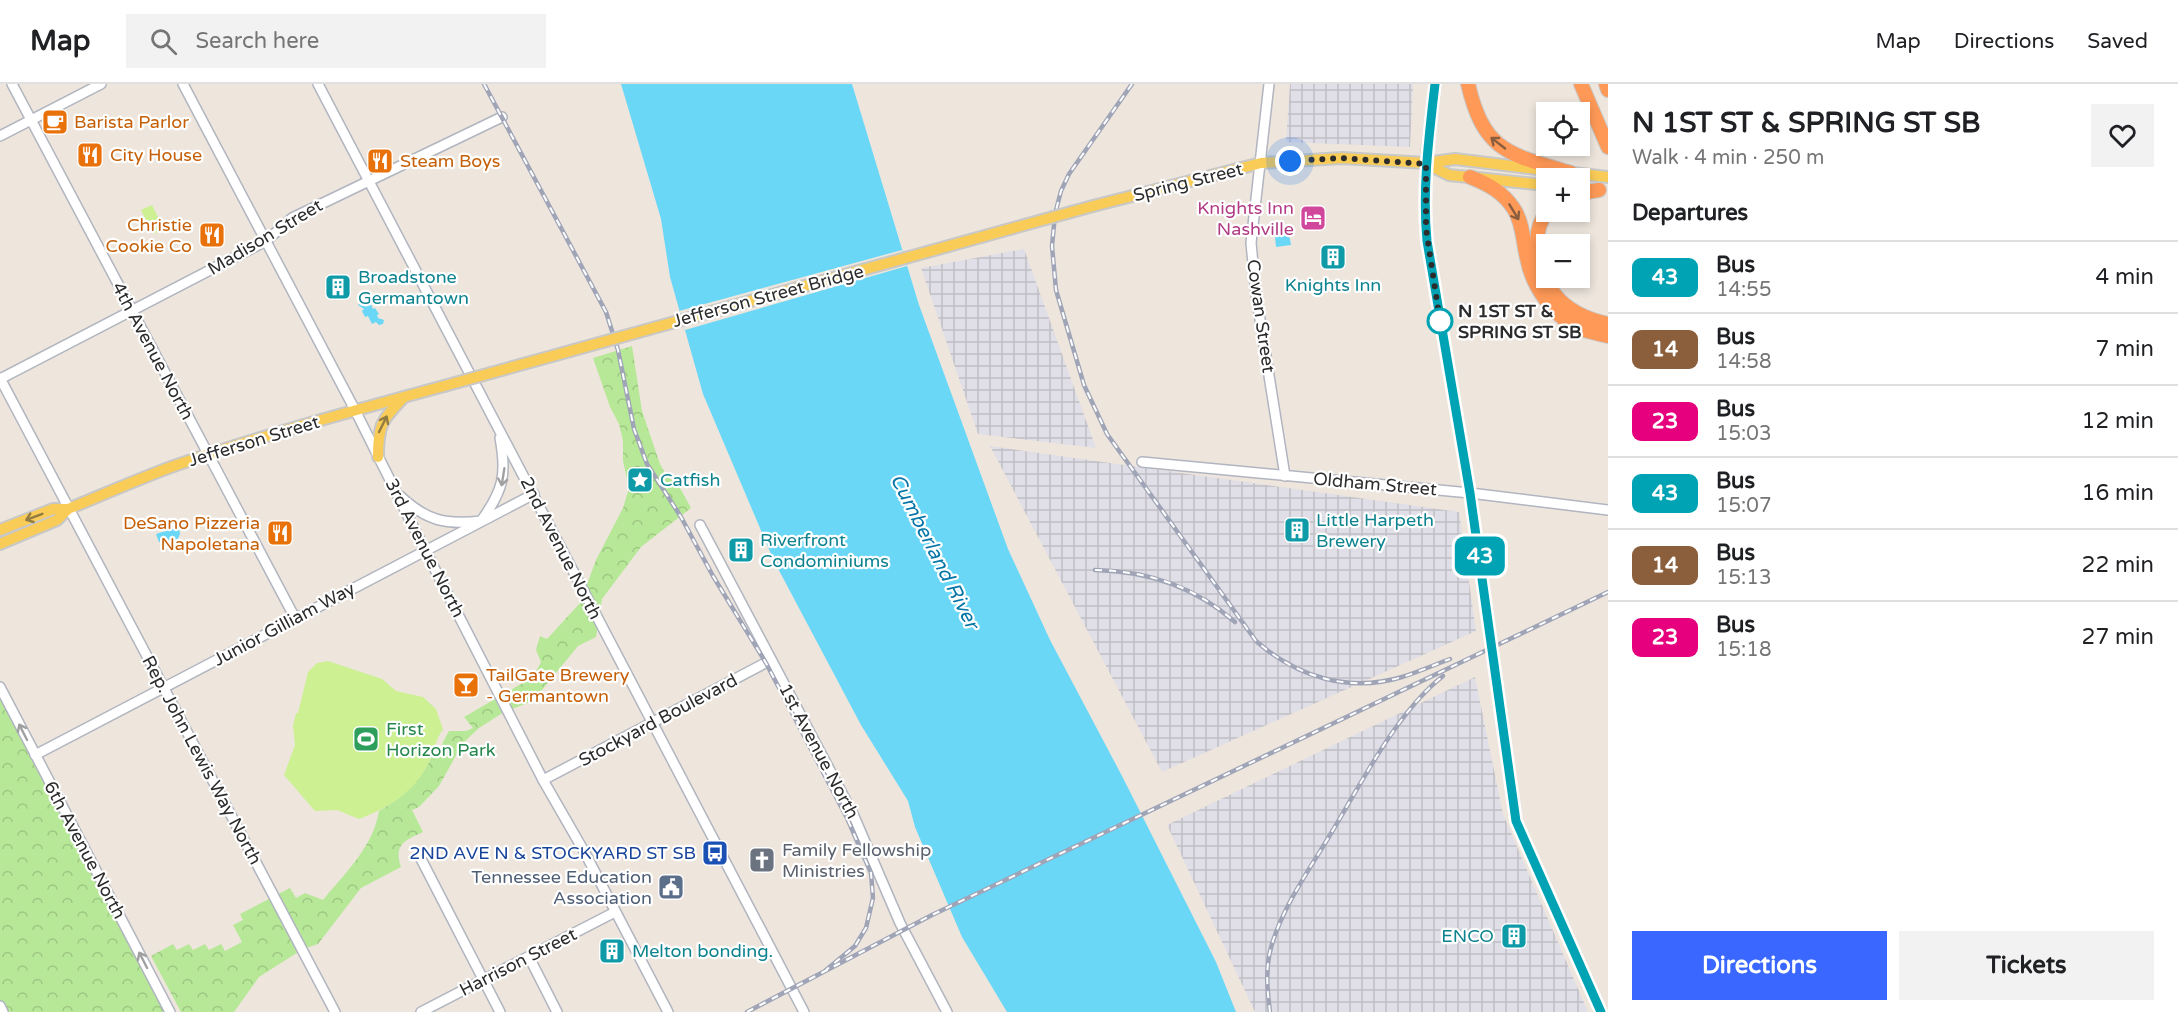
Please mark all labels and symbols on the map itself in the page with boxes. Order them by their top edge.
cafe icon: Barista Parlor [40,107,70,137]
place label: Barista Parlor [74,111,189,133]
one-way arrow [1491,137,1507,150]
restaurant icon: City House [75,140,105,170]
place label: City House [110,144,202,166]
restaurant icon: Steam Boys [365,146,395,176]
your location [1275,146,1305,176]
place label: Steam Boys [400,150,500,172]
street label: Spring Street [1131,158,1245,206]
street label: Madison Street [204,194,326,280]
place label: Knights Inn Nashville [1197,197,1294,240]
hotel icon: Knights Inn Nashville [1298,203,1328,233]
one-way arrow [1509,203,1521,220]
place label: Christie Cookie Co [106,214,192,257]
restaurant icon: Christie Cookie Co [197,220,227,250]
building icon: Knights Inn [1318,242,1348,272]
street label: Cowan Street [1242,258,1280,374]
street label: Jefferson Street Bridge [670,260,866,332]
place label: Broadstone Germantown [358,266,469,309]
building icon: Broadstone Germantown [323,272,353,302]
place label: Knights Inn [1285,274,1381,296]
street label: 4th Avenue North [107,278,199,424]
place label: N 1ST ST & SPRING ST SB [1458,300,1582,343]
marker: N 1ST ST & SPRING ST SB [1427,308,1453,334]
street label: Jefferson Street [186,411,322,471]
one-way arrow [378,415,390,433]
place icon: Catfish [625,465,655,495]
one-way arrow [497,467,508,486]
street label: Oldham Street [1312,468,1438,500]
place label: Catfish [660,469,720,491]
water label: Cumberland River [885,470,985,635]
street label: 2nd Avenue North [515,473,607,623]
street label: 3rd Avenue North [380,475,470,621]
place label: Little Harpeth Brewery [1316,509,1434,552]
one-way arrow [25,512,43,523]
place label: DeSano Pizzeria Napoletana [123,512,260,555]
building icon: Little Harpeth Brewery [1282,515,1312,545]
restaurant icon: DeSano Pizzeria Napoletana [265,518,295,548]
place label: Riverfront Condominiums [760,529,889,572]
building icon: Riverfront Condominiums [726,535,756,565]
line badge: 43 [1453,536,1507,576]
street label: Junior Gilliam Way [209,577,359,671]
street label: Rep. John Lewis Way North [137,652,267,868]
place label: TailGate Brewery - Germantown [486,664,630,707]
street label: Stockyard Boulevard [575,669,741,771]
bar icon: TailGate Brewery - Germantown [451,670,481,700]
street label: 1st Avenue North [774,679,864,823]
place label: First Horizon Park [386,718,496,761]
one-way arrow [17,723,28,741]
sports icon: First Horizon Park [351,724,381,754]
street label: 6th Avenue North [39,777,131,923]
bus stop icon: 2ND AVE N & STOCKYARD ST SB [700,838,730,868]
place label: Family Fellowship Ministries [782,839,931,882]
place label: 2ND AVE N & STOCKYARD ST SB [409,842,696,864]
church icon: Family Fellowship Ministries [747,845,777,875]
place label: Tennessee Education Association [471,866,652,909]
public building icon: Tennessee Education Association [656,872,686,902]
building icon: ENCO [1499,921,1529,951]
street label: Harrison Street [456,923,580,1001]
place label: ENCO [1441,925,1494,947]
building icon: Melton bonding. [597,936,627,966]
place label: Melton bonding. [632,940,773,962]
one-way arrow [137,952,149,969]

